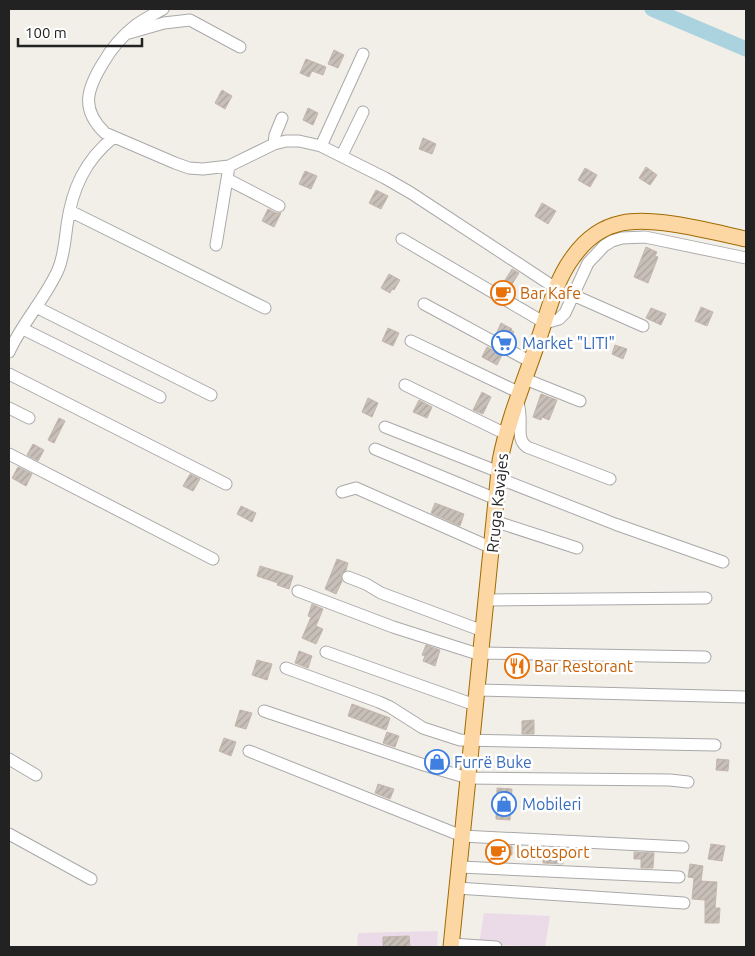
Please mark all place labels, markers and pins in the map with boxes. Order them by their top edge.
cafe icon: Bar Kafe [490,280,516,306]
place label: Bar Kafe [520,284,581,302]
supermarket icon: Market "LITI" [491,330,517,356]
place label: Market "LITI" [522,334,615,352]
restaurant icon: Bar Restorant [504,653,530,679]
place label: Bar Restorant [534,657,634,675]
shop icon: Furrë Buke [424,749,450,775]
place label: Furrë Buke [454,753,532,771]
shop icon: Mobileri [491,791,517,817]
place label: Mobileri [522,795,582,813]
cafe icon: lottosport [485,839,511,865]
place label: lottosport [516,843,590,861]

